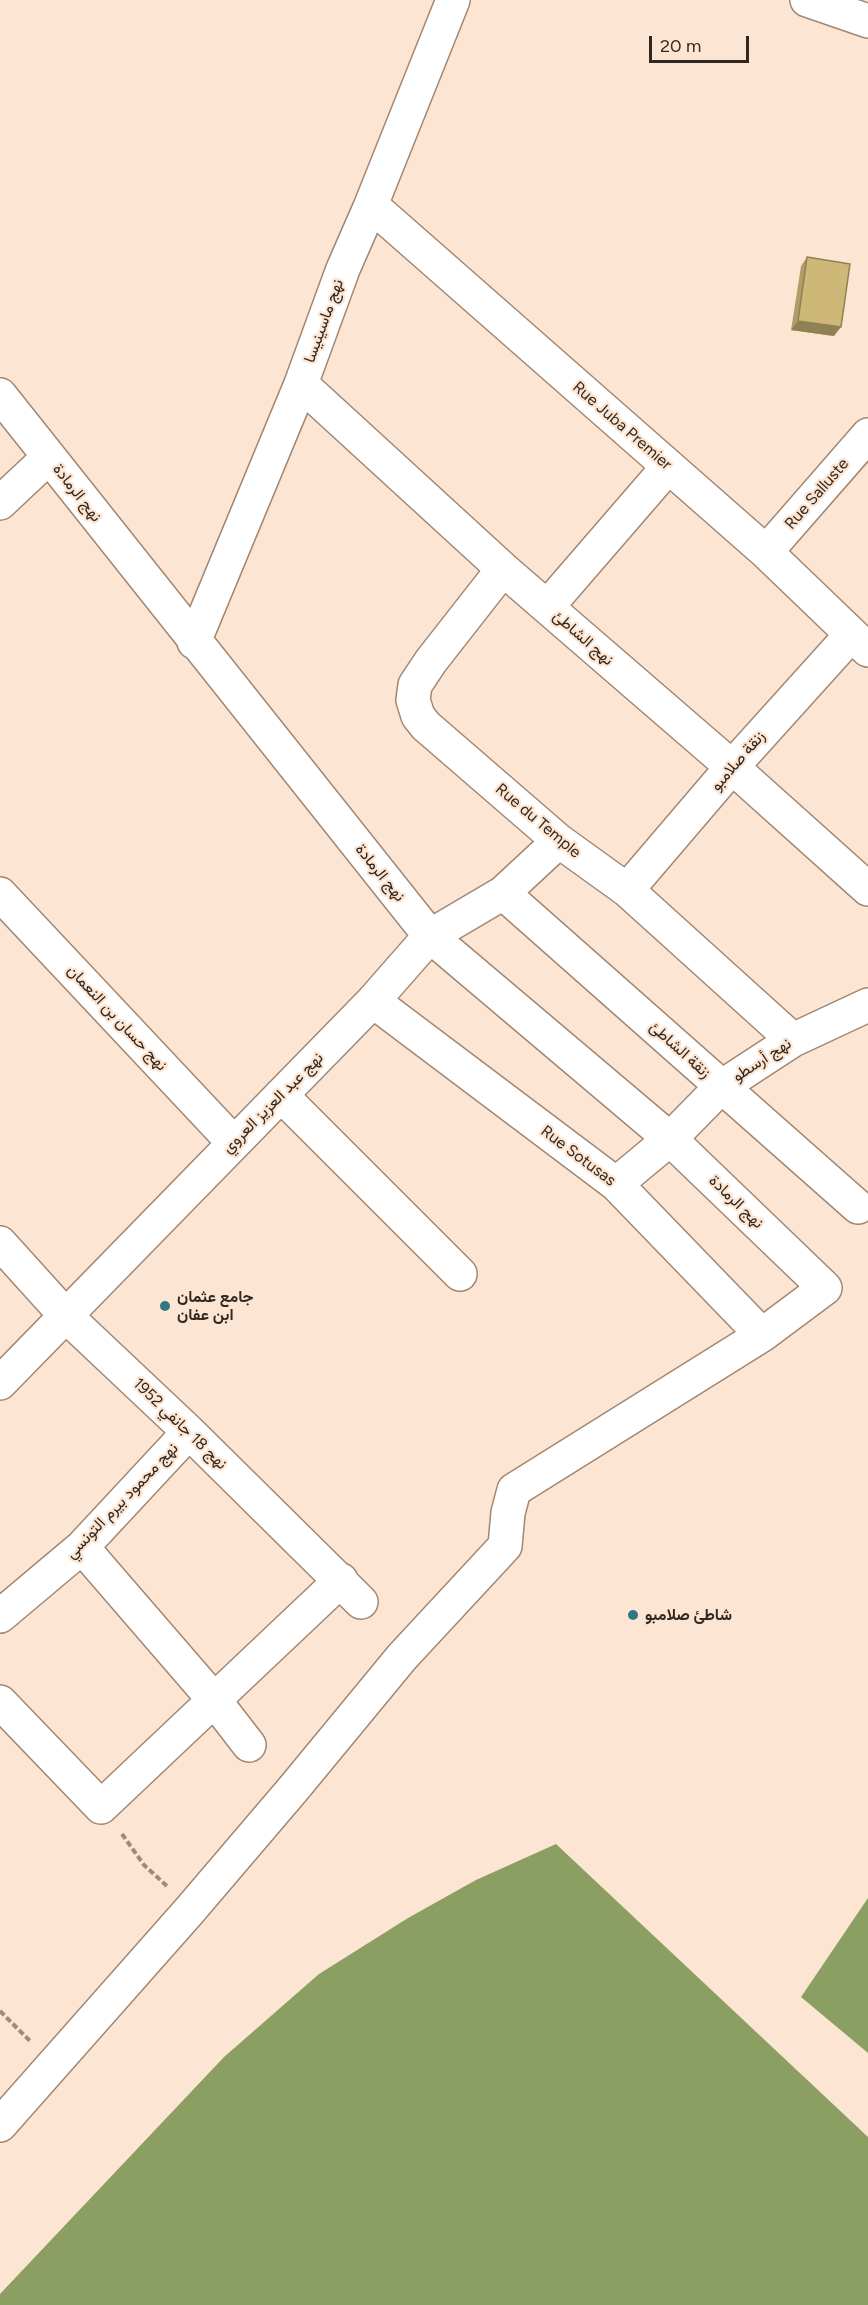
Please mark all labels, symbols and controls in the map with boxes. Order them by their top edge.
scale bar [652,24,752,62]
text: 20 m [660,35,701,57]
street label: نهج ماسينيسا [300,277,348,365]
street label: Rue Juba Premier [568,378,676,474]
street label: Rue Salluste [781,455,853,533]
street label: نهج الرمادة [48,460,106,526]
street label: نهج الشاطئ [549,606,617,670]
street label: زنقة صلامبو [707,727,769,795]
street label: Rue du Temple [491,780,585,862]
street label: نهج الرمادة [351,840,409,906]
street label: نهج حسان بن النعمان [63,961,171,1075]
street label: زنقة الشاطئ [645,1017,715,1083]
street label: نهج أرسطو [729,1034,795,1086]
street label: نهج عبد العزيز العروي [218,1048,328,1158]
street label: Rue Sotusas [537,1122,619,1190]
street label: نهج الرمادة [705,1171,767,1233]
place label: جامع عثمان ابن عفان [177,1287,253,1325]
marker: جامع عثمان ابن عفان [158,1299,172,1313]
street label: نهج 18 جانفي 1952 [129,1374,231,1474]
street label: نهج محمود بيرم التونسي [62,1439,182,1563]
place label: شاطئ صلامبو [645,1605,732,1625]
marker: شاطئ صلامبو [626,1608,640,1622]

